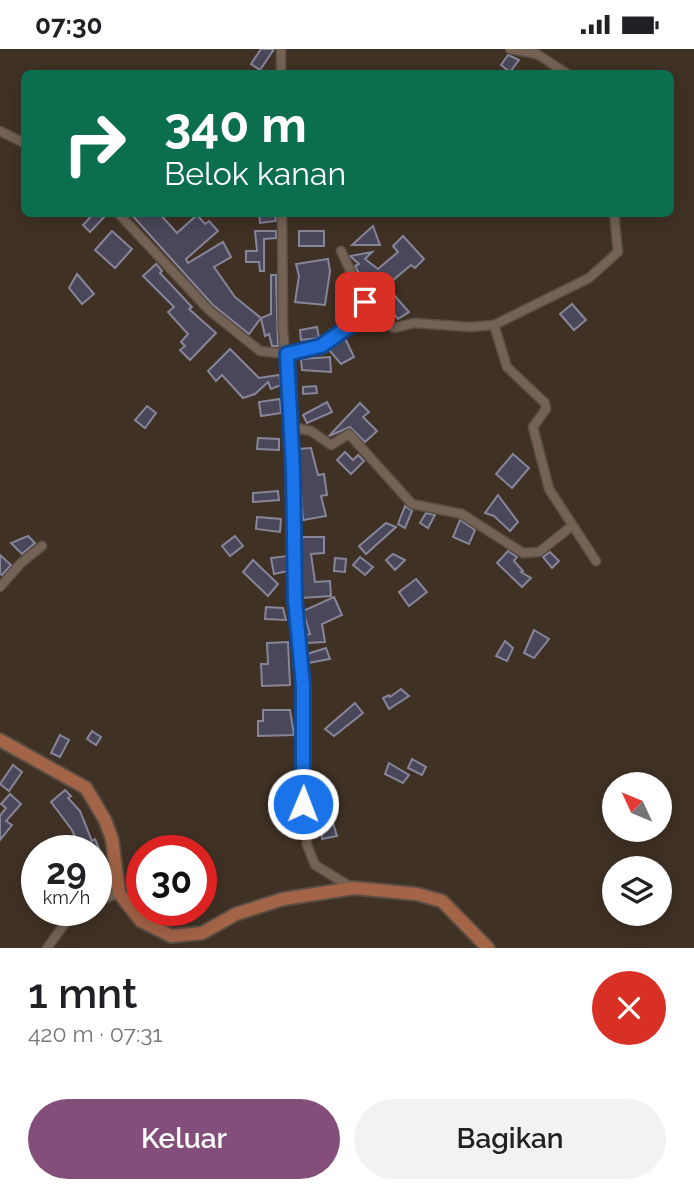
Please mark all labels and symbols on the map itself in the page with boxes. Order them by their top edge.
pin [335,272,395,332]
position arrow [266,767,340,841]
north arrow [602,772,672,842]
speed limit sign: 30 [126,835,217,926]

